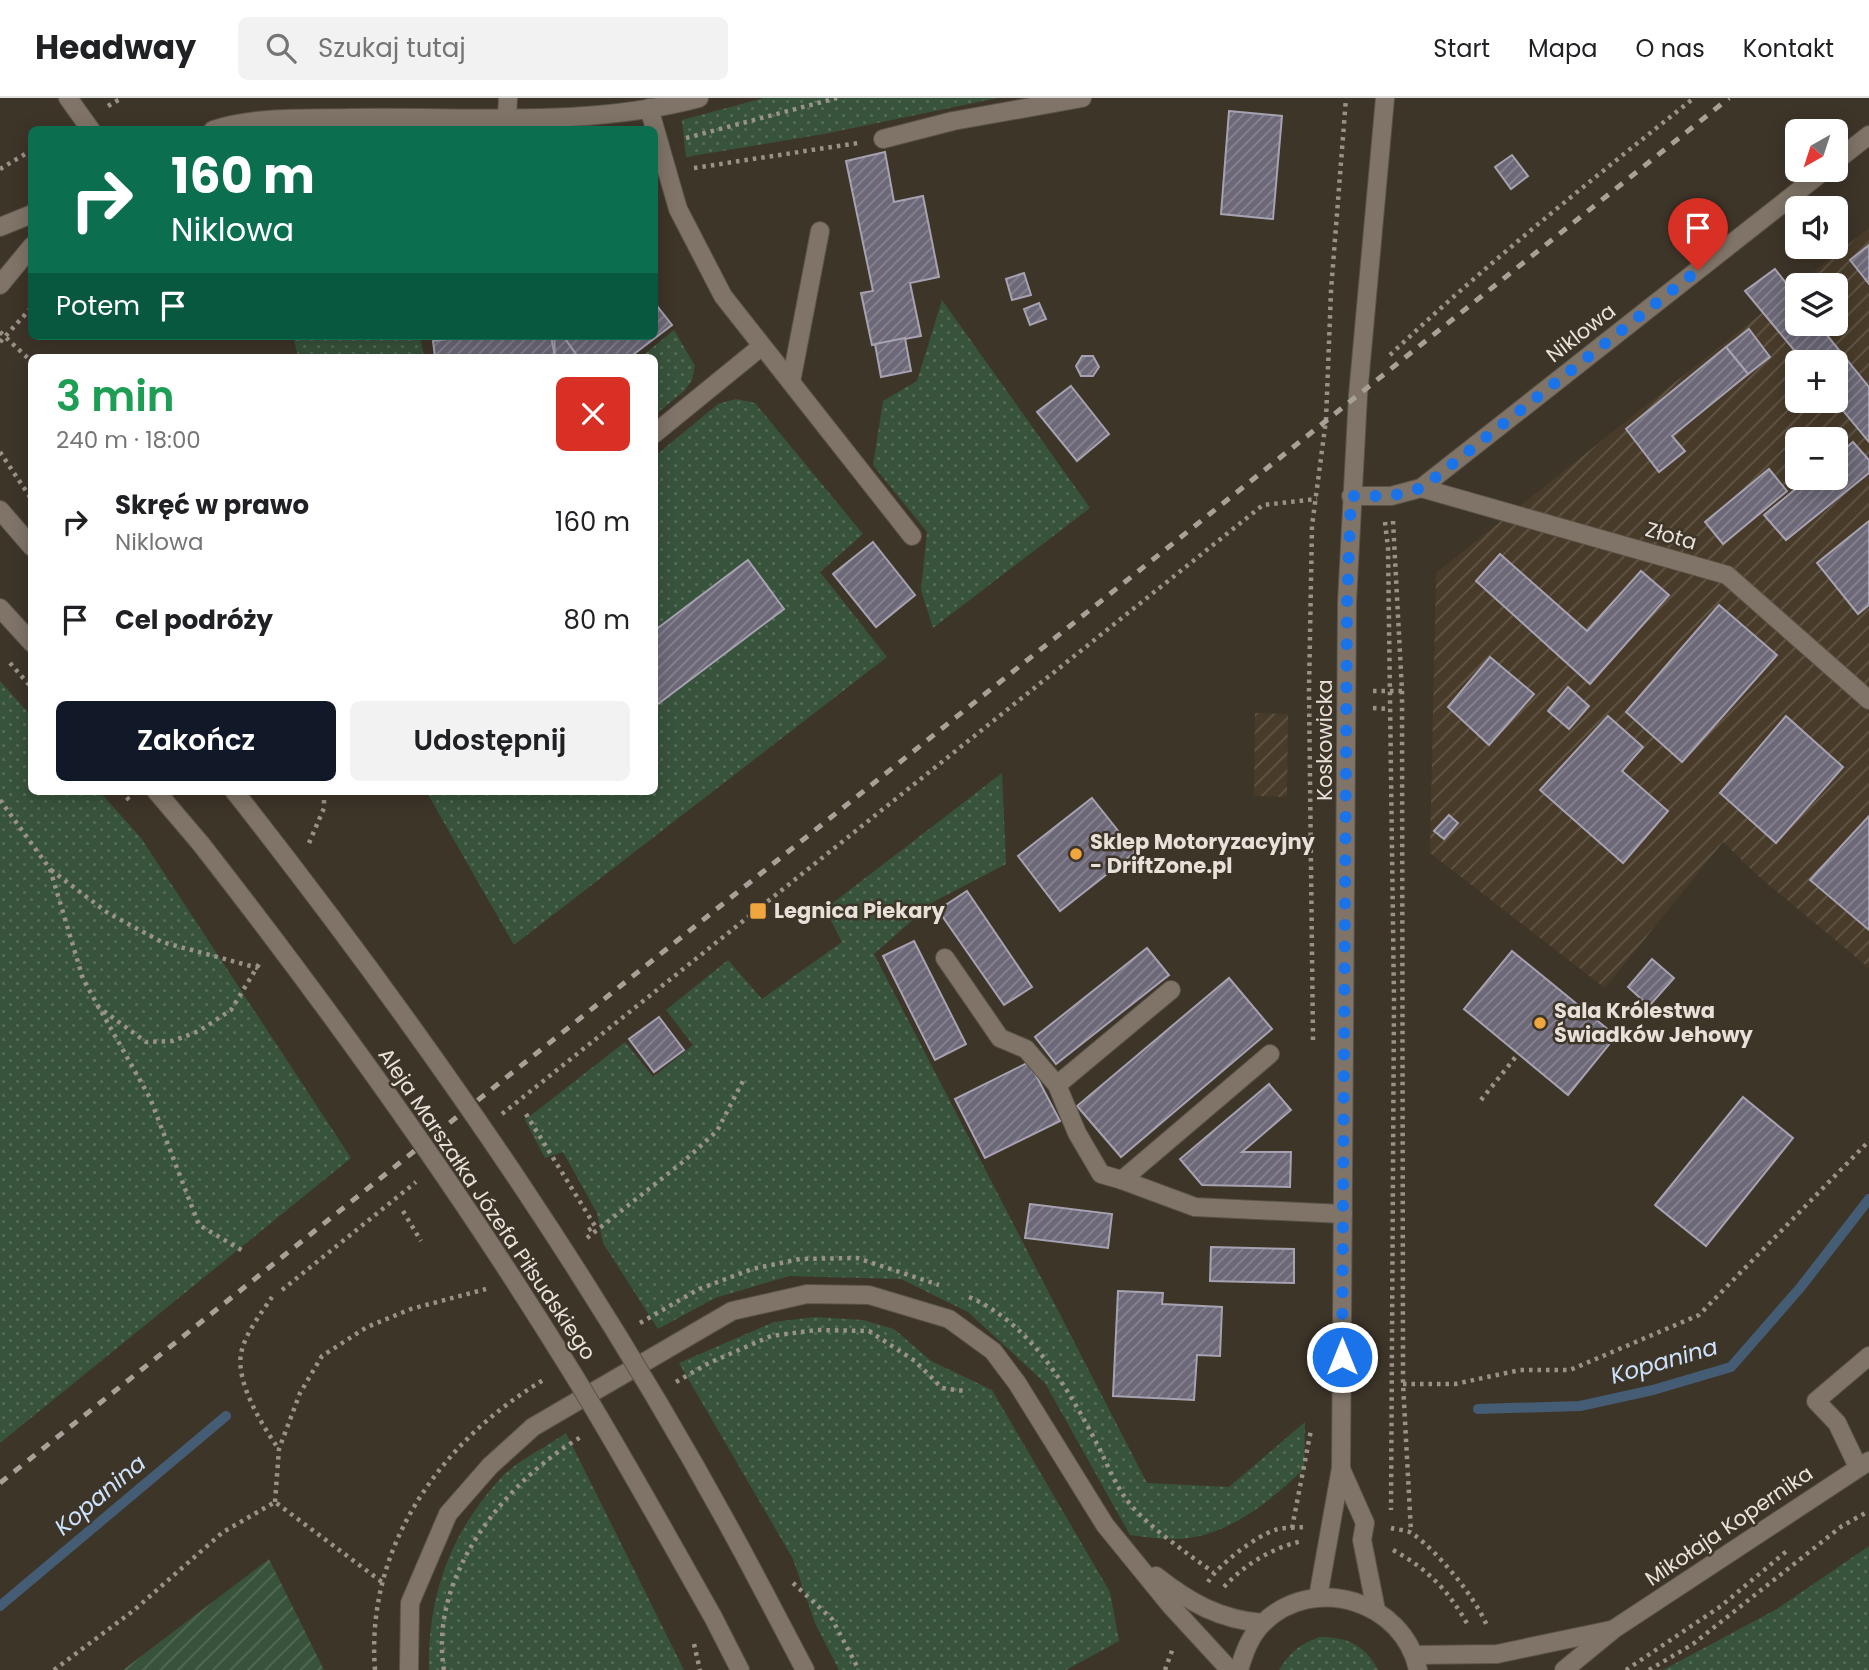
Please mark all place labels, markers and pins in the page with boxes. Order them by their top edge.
pin [1668,198,1728,270]
place label: Sklep Motoryzacyjny - DriftZone.pl [1090,827,1316,880]
marker: Sklep Motoryzacyjny - DriftZone.pl [1068,846,1084,862]
place label: Legnica Piekary [774,896,945,925]
marker: Legnica Piekary [748,901,768,921]
place label: Sala Królestwa Świadków Jehowy [1554,996,1754,1049]
marker: Sala Królestwa Świadków Jehowy [1532,1015,1548,1031]

